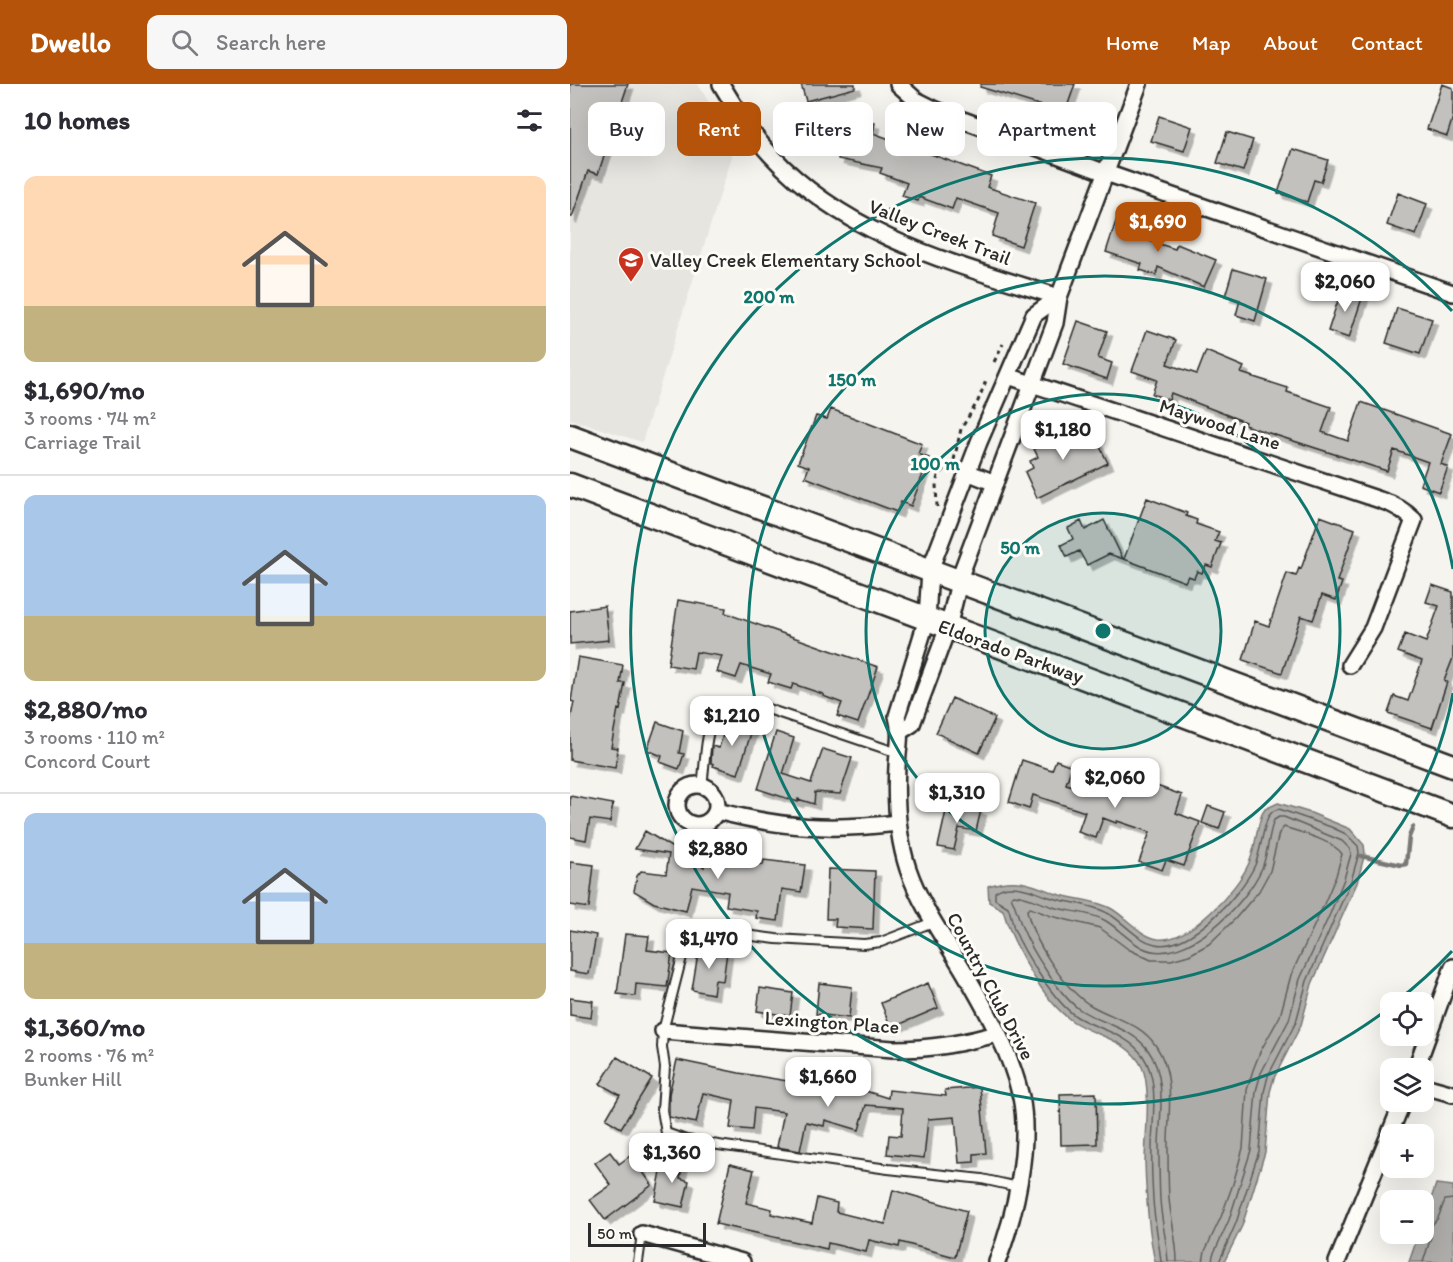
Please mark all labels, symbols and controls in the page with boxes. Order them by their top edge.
search box [147,15,567,69]
text: Dwello [30,25,111,59]
icon: search [168,26,201,59]
text: Search here [216,29,326,56]
text: Home [1106,30,1159,55]
text: Map [1192,30,1231,55]
text: About [1264,30,1318,55]
text: Contact [1351,30,1423,55]
chip: Buy [588,102,665,156]
chip: Rent [677,102,761,156]
chip: Filters [773,102,873,156]
chip: New [885,102,965,156]
chip: Apartment [977,102,1117,156]
text: 10 homes [24,104,130,136]
icon: filters [513,104,546,137]
street label: Valley Creek Trail [865,194,1015,270]
pin: $1,690 [1109,202,1207,253]
text: $1,690 [1129,209,1187,233]
icon: home [231,215,339,323]
school or university icon: Valley Creek Elementary School [616,245,646,283]
place label: Valley Creek Elementary School [650,248,922,272]
pin: $2,060 [1296,262,1394,313]
text: $2,060 [1315,269,1375,293]
text: 200 m [744,286,795,308]
text: 150 m [828,369,877,391]
text: $1,690/mo [24,374,145,406]
street label: Maywood Lane [1156,393,1284,455]
text: 3 rooms · 74 m² [24,406,156,430]
pin: $1,180 [1014,410,1112,461]
text: $1,180 [1035,417,1091,441]
text: Carriage Trail [24,430,141,454]
text: 100 m [910,453,961,475]
icon: home [231,534,339,642]
text: 50 m [1000,537,1041,559]
street label: Eldorado Parkway [935,614,1088,689]
centre of rings [1093,621,1113,641]
text: $2,880/mo [24,693,148,725]
pin: $1,210 [683,696,781,747]
text: $1,210 [704,703,760,727]
text: 3 rooms · 110 m² [24,725,165,749]
text: Concord Court [24,749,150,773]
pin: $2,060 [1066,758,1164,809]
text: $2,060 [1085,765,1145,789]
pin: $1,310 [908,773,1006,824]
text: $1,310 [929,780,985,804]
pin: $2,880 [669,829,767,880]
text: $2,880 [688,836,748,860]
icon: home [231,852,339,960]
street label: Country Club Drive [942,908,1040,1064]
pin: $1,470 [660,919,758,970]
text: $1,470 [680,926,738,950]
map controls [1380,992,1434,1244]
button: locate [1380,992,1434,1046]
street label: Lexington Place [764,1005,900,1039]
text: $1,360/mo [24,1011,145,1043]
text: 2 rooms · 76 m² [24,1043,154,1067]
pin: $1,660 [779,1057,877,1108]
button: layers [1380,1058,1434,1112]
text: $1,660 [799,1064,857,1088]
text: Bunker Hill [24,1067,122,1091]
button: + [1380,1124,1434,1178]
pin: $1,360 [623,1133,721,1184]
text: $1,360 [643,1140,701,1164]
button: − [1380,1190,1434,1244]
scale bar [588,1220,706,1248]
text: 50 m [597,1224,632,1243]

